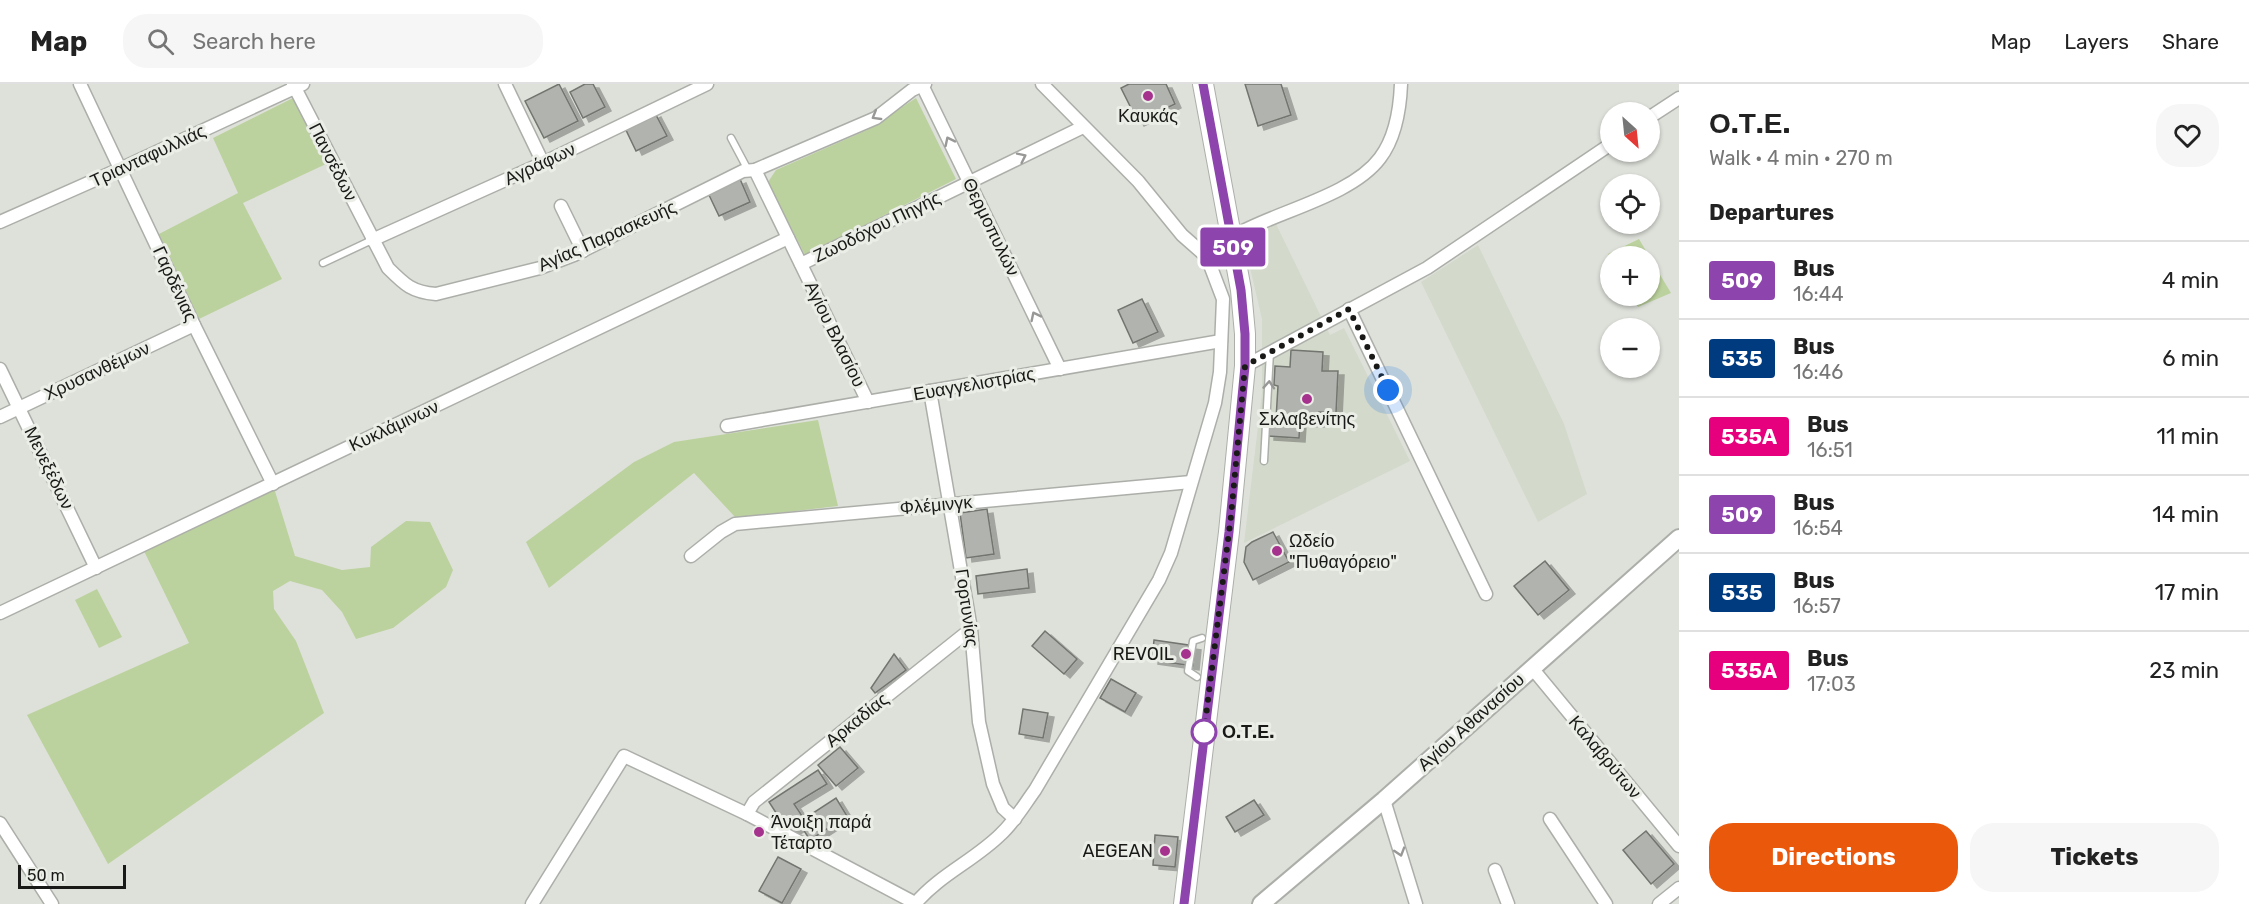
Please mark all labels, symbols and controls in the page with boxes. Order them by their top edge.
search box [123,14,543,68]
text: Map [30,25,87,58]
icon: search [144,25,177,58]
text: Search here [192,28,316,55]
text: Map [1990,29,2031,54]
text: Layers [2064,29,2129,54]
text: Share [2162,29,2219,54]
marker: Καυκάς [1141,89,1155,103]
north arrow [1600,102,1660,162]
map controls [1600,102,1660,378]
button: heart [2156,104,2219,167]
place label: Καυκάς [1118,105,1178,127]
text: Ο.Τ.Ε. [1709,107,1790,140]
one-way arrow [872,109,882,120]
street label: Πανσέδων [304,119,362,205]
street label: Τριανταφυλλιάς [87,120,209,192]
one-way arrow [945,136,957,147]
street label: Αγράφων [501,138,579,190]
text: Walk · 4 min · 270 m [1709,146,1893,170]
one-way arrow [1016,152,1027,164]
street label: Θερμοπυλών [958,174,1024,280]
button: locate [1600,174,1660,234]
street label: Ζωοδόχου Πηγής [810,187,944,267]
street label: Αγίας Παρασκευής [535,196,680,276]
text: Departures [1709,199,1834,226]
line badge: 509 [1198,228,1268,266]
text: 509 [1212,235,1254,260]
street label: Γαρδένιας [148,243,202,326]
button: + [1600,246,1660,306]
text: Bus [1793,255,1835,282]
text: 4 min [2162,267,2219,294]
text: 509 [1721,268,1763,293]
street label: Αγίου Βλασίου [800,277,870,391]
text: 16:44 [1793,282,1844,306]
one-way arrow [1030,312,1042,323]
button: − [1600,318,1660,378]
text: Bus [1793,333,1835,360]
street label: Χρυσανθέμων [41,337,153,405]
text: 6 min [2162,345,2219,372]
text: 535 [1722,346,1762,371]
text: 16:46 [1793,360,1843,384]
street label: Ευαγγελιστρίας [912,362,1037,405]
your location [1373,375,1403,405]
one-way arrow [1263,381,1276,390]
marker: Σκλαβενίτης [1300,392,1314,406]
street label: Κυκλάμινων [346,396,442,456]
place label: Σκλαβενίτης [1259,408,1356,430]
text: Bus [1807,411,1849,438]
street label: Μενεξέδων [20,423,78,513]
text: 11 min [2157,423,2219,450]
text: 535A [1721,424,1777,449]
text: 16:51 [1807,438,1853,462]
text: Bus [1793,489,1835,516]
street label: Φλέμινγκ [899,491,974,519]
text: 14 min [2152,501,2219,528]
text: 509 [1721,502,1763,527]
text: 16:54 [1793,516,1843,540]
place label: Ωδείο "Πυθαγόρειο" [1289,530,1397,573]
marker: Ωδείο "Πυθαγόρειο" [1270,544,1284,558]
street label: Γορτυνίας [951,567,983,649]
text: Bus [1793,567,1835,594]
text: 17 min [2155,579,2219,606]
text: 535 [1722,580,1762,605]
text: 16:57 [1793,594,1841,618]
place label: REVOIL [1113,643,1174,665]
text: Bus [1807,645,1849,672]
marker: REVOIL [1179,647,1193,661]
text: 23 min [2149,657,2219,684]
text: 535A [1721,658,1777,683]
street label: Αγίου Αθανασίου [1413,668,1529,776]
text: 17:03 [1807,672,1856,696]
street label: Αρκαδίας [821,688,893,752]
street label: Καλαβρύτων [1564,711,1646,803]
marker: Ο.Τ.Ε. [1191,719,1217,745]
place label: Ο.Τ.Ε. [1222,721,1274,743]
place label: Άνοιξη παρά Τέταρτο [771,811,871,854]
button: Directions [1709,823,1958,892]
button: Tickets [1970,823,2219,892]
marker: Άνοιξη παρά Τέταρτο [752,825,766,839]
place label: AEGEAN [1082,840,1153,862]
marker: AEGEAN [1158,844,1172,858]
one-way arrow [1393,846,1405,857]
scale bar [18,862,126,890]
text: 50 m [27,866,65,885]

